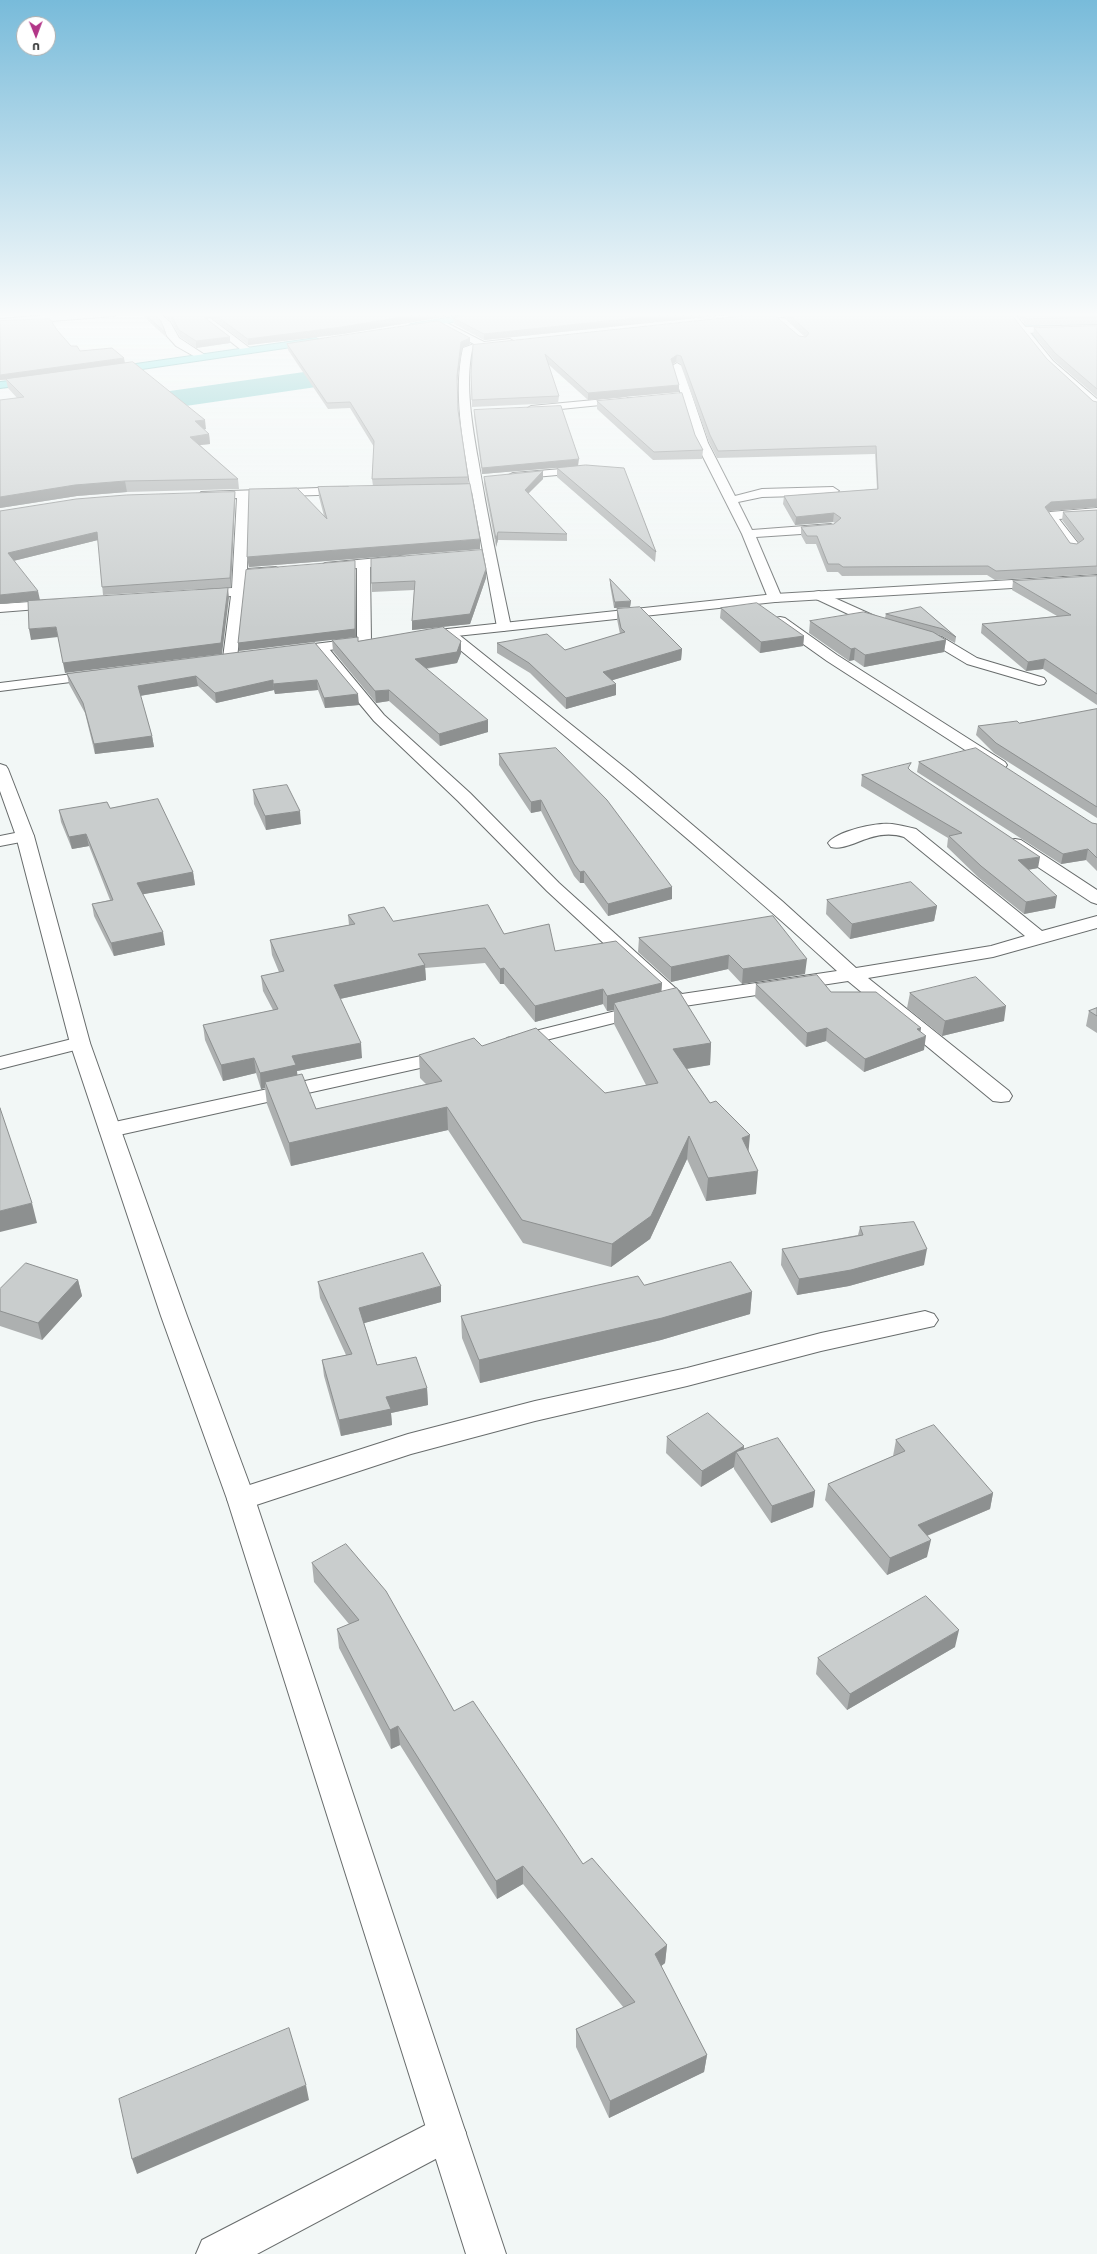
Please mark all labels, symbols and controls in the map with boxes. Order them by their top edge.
north arrow [16,16,56,56]
text: U [32,39,40,55]

